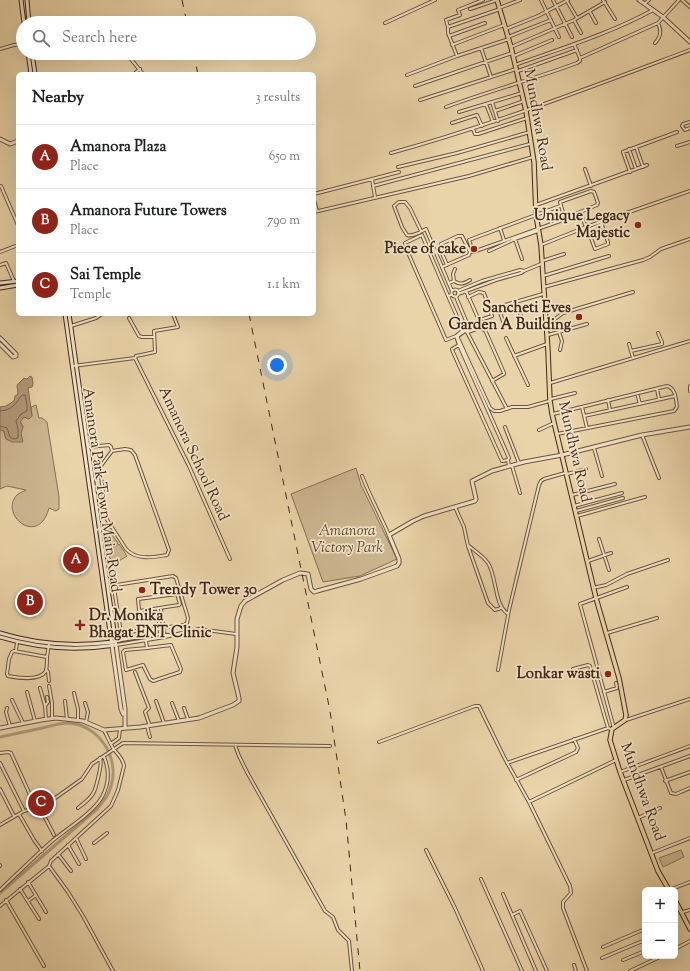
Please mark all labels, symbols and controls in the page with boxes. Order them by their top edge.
search box [16,16,316,60]
icon: search [30,27,52,49]
text: Search here [62,28,137,49]
street label: Mundhwa Road [518,67,556,173]
text: Nearby [32,86,84,110]
text: 3 results [255,89,300,107]
text: Amanora Plaza [70,137,166,158]
text: A [40,148,50,166]
text: 650 m [269,148,300,166]
text: Place [70,158,99,176]
text: Amanora Future Towers [70,201,227,222]
place label: Unique Legacy Majestic [534,206,631,244]
text: B [41,212,49,230]
text: 790 m [267,212,300,230]
marker: Unique Legacy Majestic [633,220,643,230]
text: Place [70,222,99,240]
place label: Piece of cake [384,239,466,260]
marker: Piece of cake [469,244,479,254]
text: Sai Temple [70,265,141,286]
text: C [40,276,50,294]
text: 1.1 km [267,276,300,294]
text: Temple [70,286,111,304]
place label: Sancheti Eves Garden A Building [448,298,572,336]
marker: Sancheti Eves Garden A Building [574,312,584,322]
your location [267,355,287,375]
street label: Amanora School Road [153,383,234,525]
street label: Amanora Park Town Main Road [76,386,126,594]
street label: Mundhwa Road [552,399,596,505]
park label: Amanora Victory Park [311,521,383,559]
pin: A [63,545,89,575]
place label: Trendy Tower 30 [150,580,257,601]
marker: Trendy Tower 30 [137,585,147,595]
pin: B [17,587,43,617]
place label: Dr. Monika Bhagat ENT Clinic [89,606,212,644]
marker: Dr. Monika Bhagat ENT Clinic [74,619,86,631]
place label: Lonkar wasti [517,664,601,685]
marker: Lonkar wasti [603,669,613,679]
street label: Mundhwa Road [615,740,670,845]
pin: C [28,788,54,818]
map controls [642,887,678,959]
button: + [642,887,678,923]
button: − [642,923,678,959]

